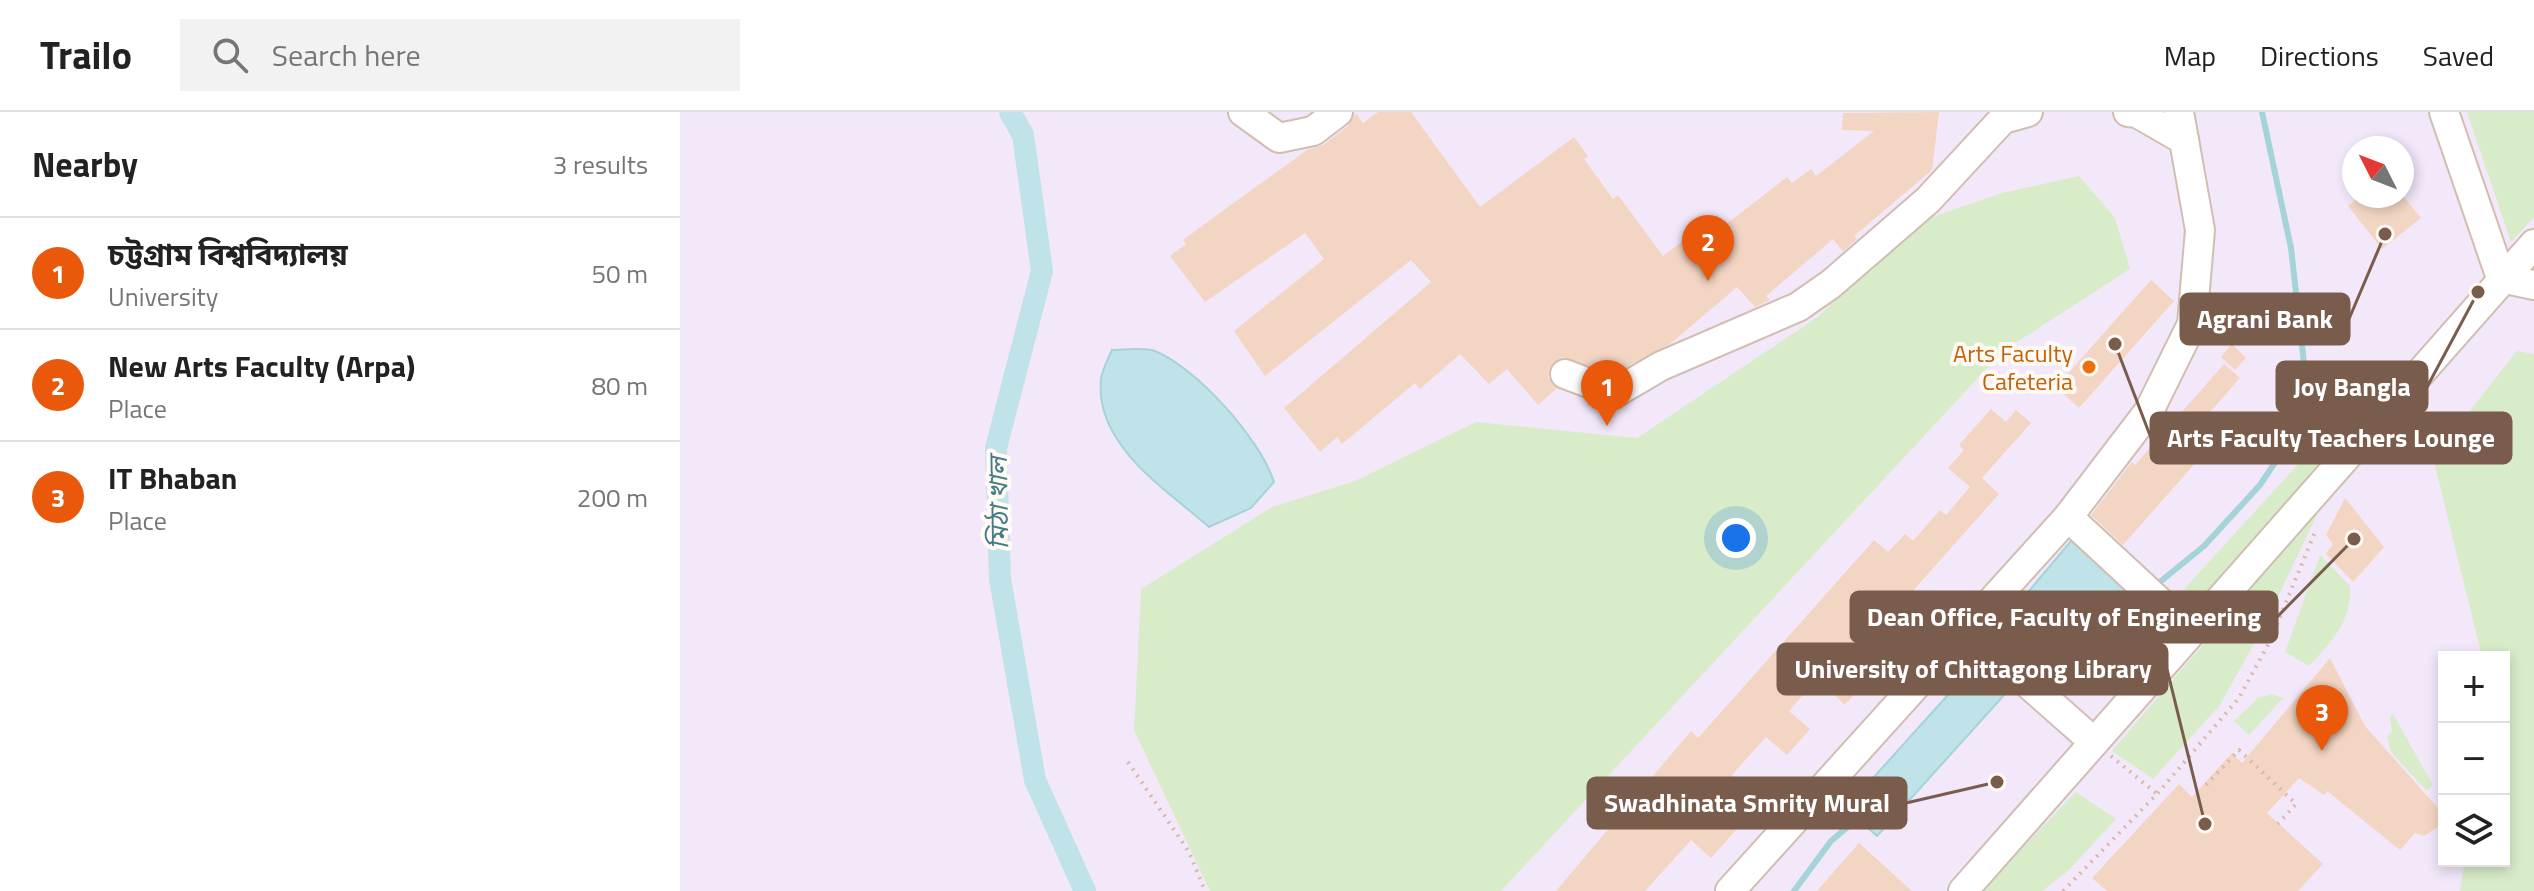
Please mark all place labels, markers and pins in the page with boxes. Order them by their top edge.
pin: 2 [1682,215,1734,281]
callout: Agrani Bank [2181,294,2349,344]
place label: Arts Faculty Cafeteria [1953,335,2073,399]
marker: Arts Faculty Cafeteria [2080,358,2098,376]
pin: 1 [1581,360,1633,426]
callout: Joy Bangla [2277,362,2427,412]
callout: Arts Faculty Teachers Lounge [2151,413,2511,463]
callout: Dean Office, Faculty of Engineering [1851,592,2277,642]
callout: University of Chittagong Library [1778,644,2167,694]
pin: 3 [2296,685,2348,751]
callout: Swadhinata Smrity Mural [1588,778,1906,828]

